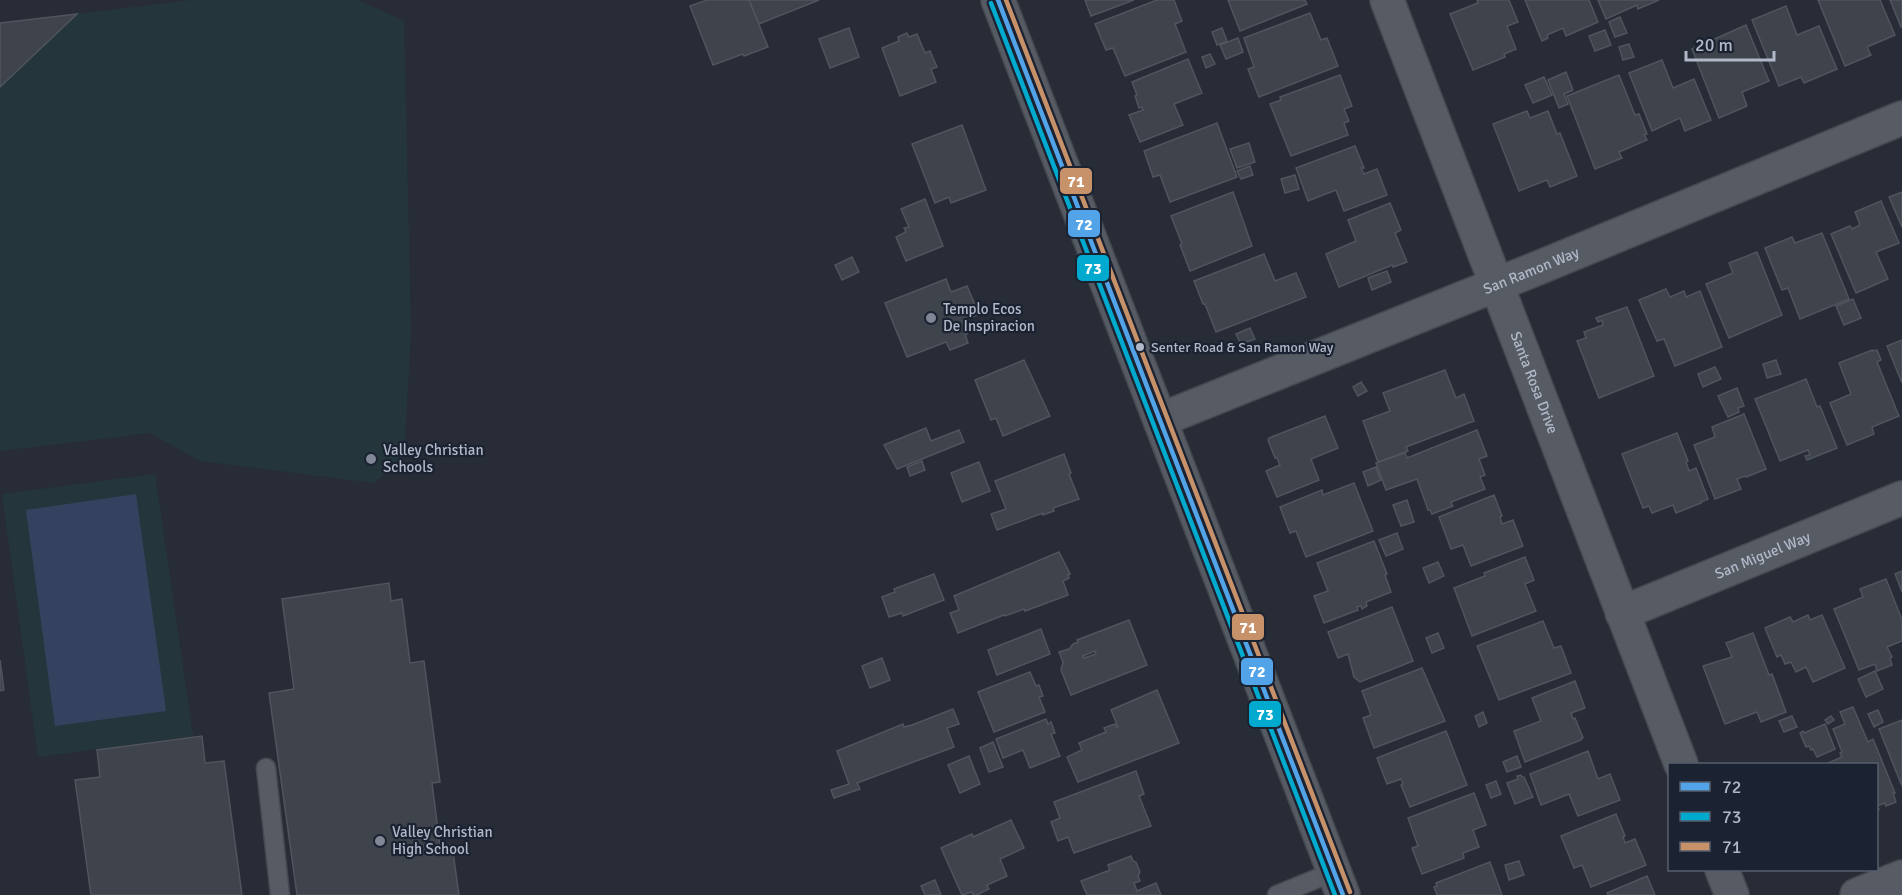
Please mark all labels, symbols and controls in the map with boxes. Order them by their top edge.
scale bar [1686,24,1774,62]
text: 20 m [1695,34,1733,56]
line badge: 71 [1059,167,1093,195]
text: 71 [1067,172,1085,192]
line badge: 72 [1067,209,1101,238]
text: 72 [1075,215,1093,235]
street label: San Ramon Way [1480,243,1582,298]
line badge: 73 [1076,254,1110,282]
text: 73 [1084,259,1102,279]
place label: Templo Ecos De Inspiracion [943,300,1035,335]
marker: Templo Ecos De Inspiracion [924,311,938,325]
street label: Santa Rosa Drive [1506,329,1562,436]
place label: Senter Road & San Ramon Way [1151,339,1334,356]
marker: Senter Road & San Ramon Way [1134,341,1146,353]
place label: Valley Christian Schools [383,441,484,476]
marker: Valley Christian Schools [364,452,378,466]
street label: San Miguel Way [1712,528,1813,583]
line badge: 71 [1231,613,1265,641]
text: 71 [1239,618,1257,638]
line badge: 72 [1240,657,1274,686]
text: 72 [1248,662,1266,682]
line badge: 73 [1248,700,1282,728]
text: 73 [1256,705,1274,725]
legend [1668,763,1878,871]
text: 72 [1722,776,1741,798]
text: 73 [1722,806,1741,828]
place label: Valley Christian High School [392,823,493,858]
marker: Valley Christian High School [373,834,387,848]
text: 71 [1722,836,1741,858]

